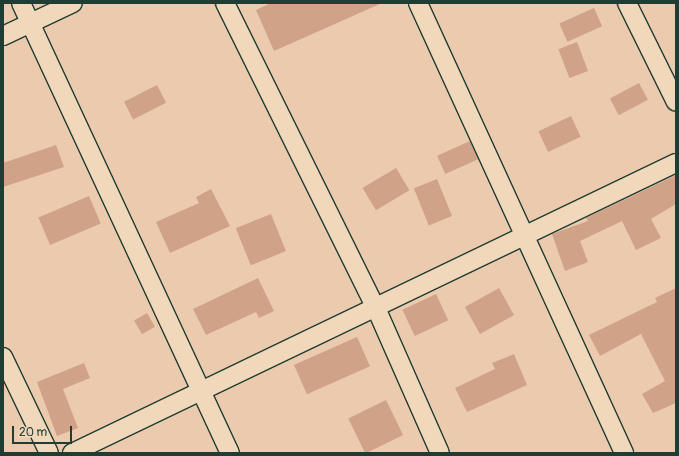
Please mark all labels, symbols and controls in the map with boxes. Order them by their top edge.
scale bar [14,418,74,444]
text: 20 m [19,425,47,440]

